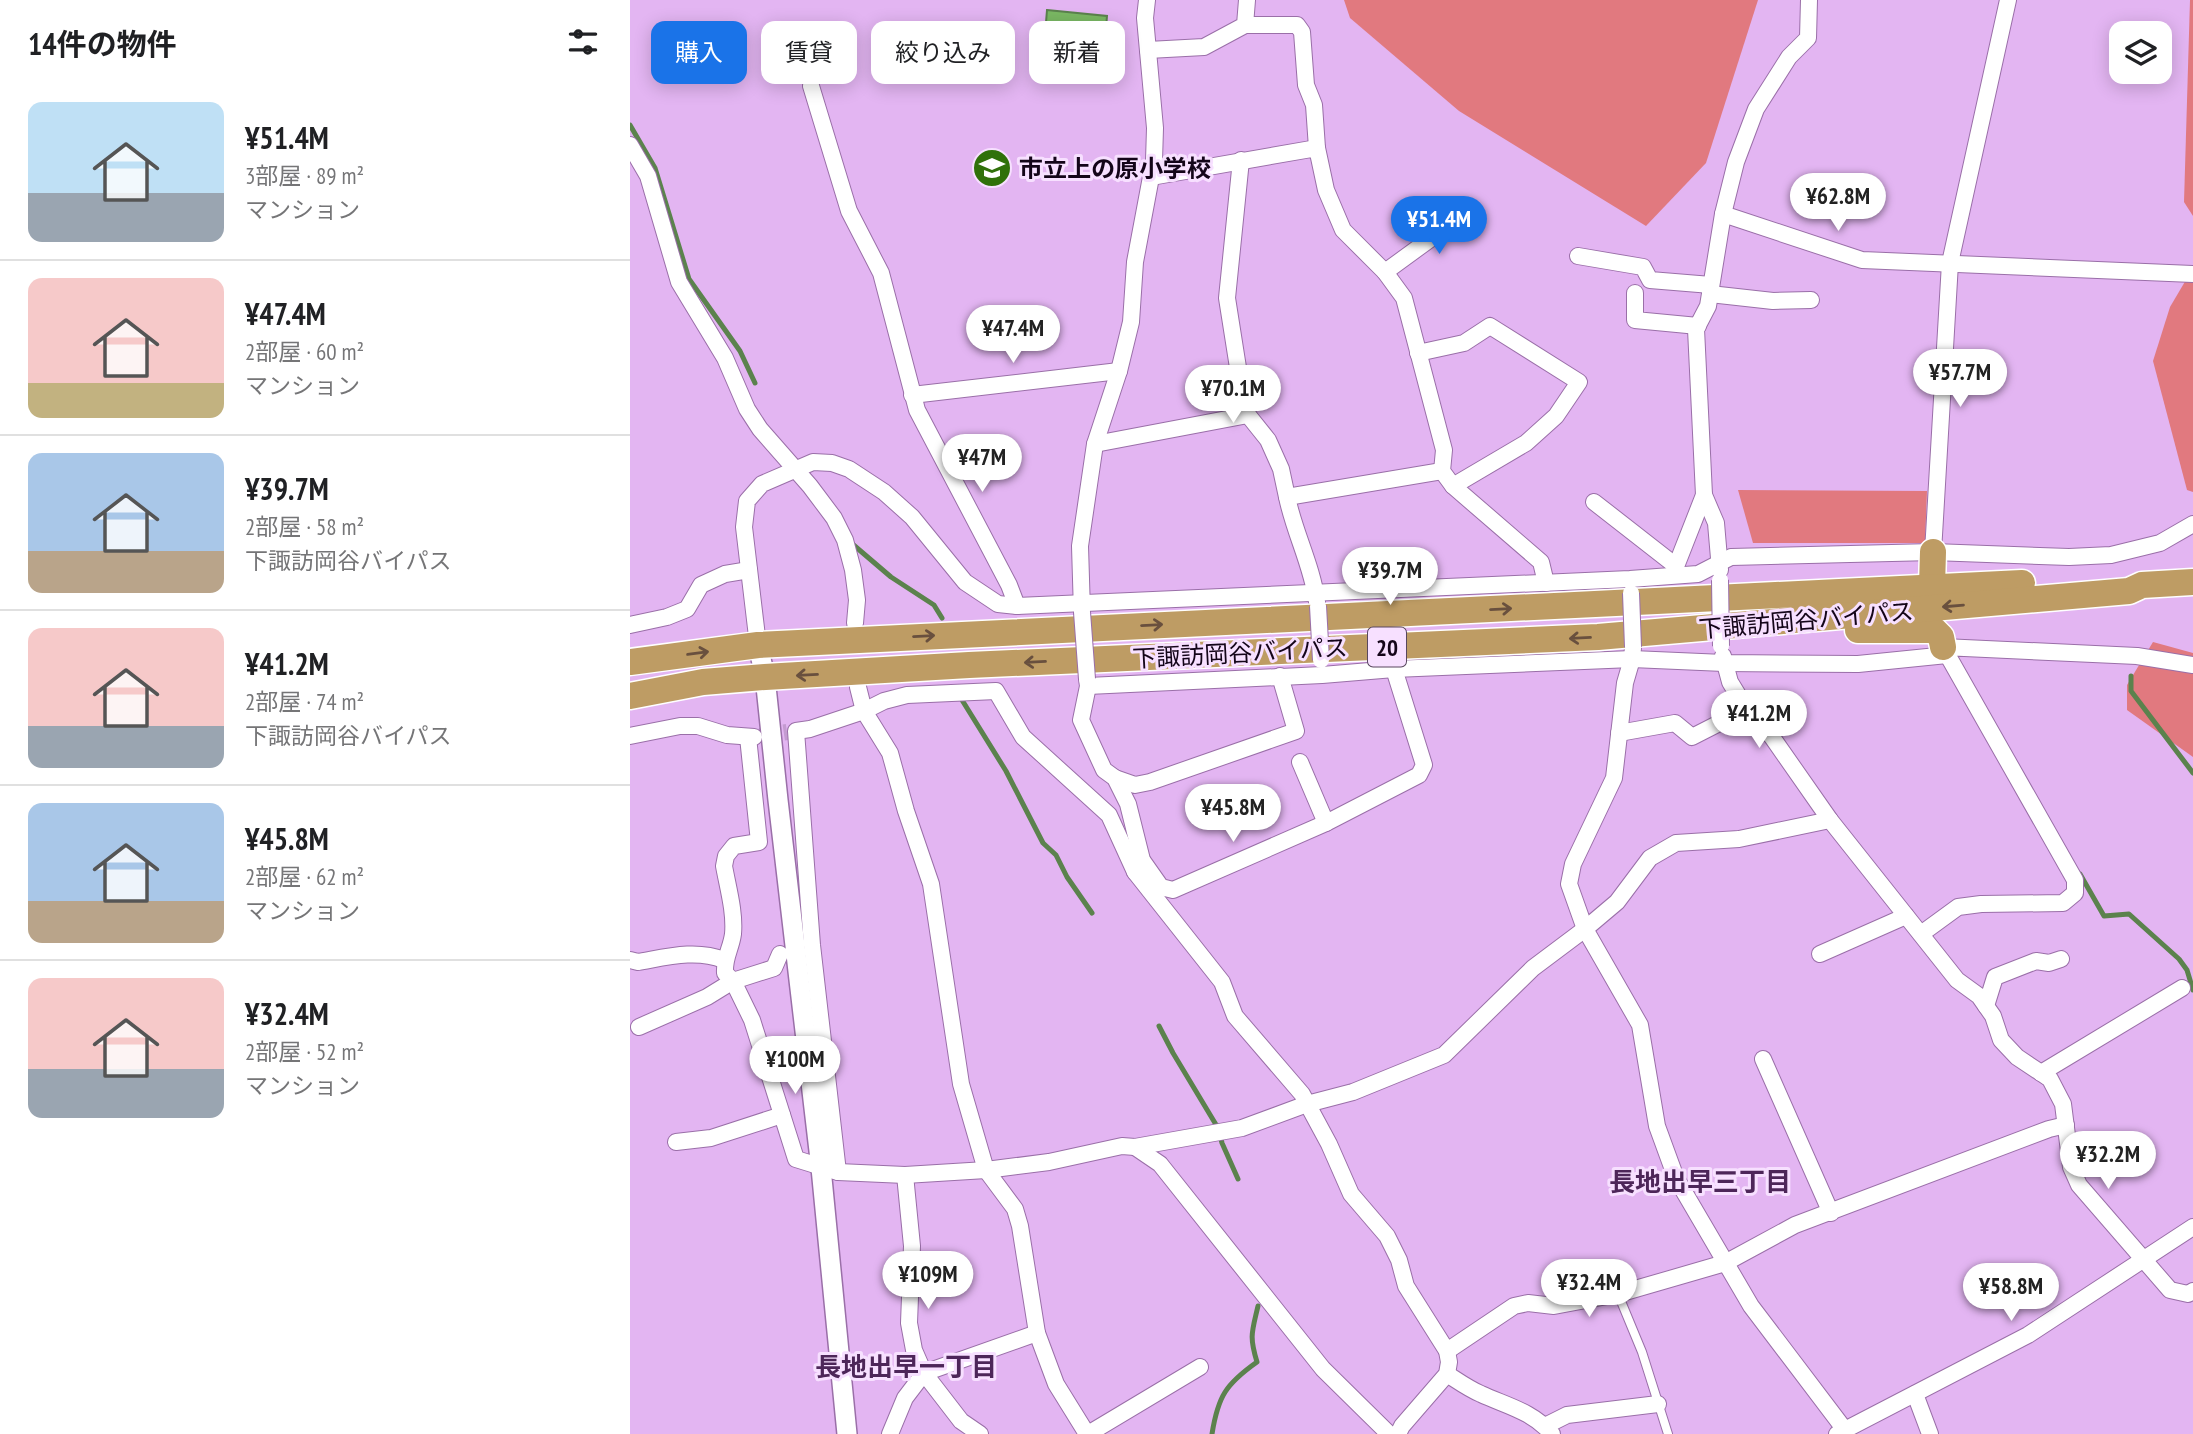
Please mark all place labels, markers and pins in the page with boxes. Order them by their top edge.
school or university icon: 市立上の原小学校 [971,147,1013,189]
place label: 市立上の原小学校 [1019,153,1211,184]
pin: ¥62.8M [1781,174,1895,233]
pin: ¥51.4M [1382,196,1496,256]
pin: ¥47.4M [956,306,1070,365]
pin: ¥57.7M [1903,350,2017,409]
pin: ¥70.1M [1176,366,1290,425]
pin: ¥47M [941,434,1023,494]
pin: ¥39.7M [1333,548,1447,607]
pin: ¥41.2M [1702,690,1816,750]
pin: ¥45.8M [1176,784,1290,844]
pin: ¥100M [746,1036,844,1096]
pin: ¥32.2M [2051,1132,2165,1191]
pin: ¥109M [879,1252,977,1311]
pin: ¥32.4M [1532,1260,1646,1319]
pin: ¥58.8M [1954,1264,2068,1323]

